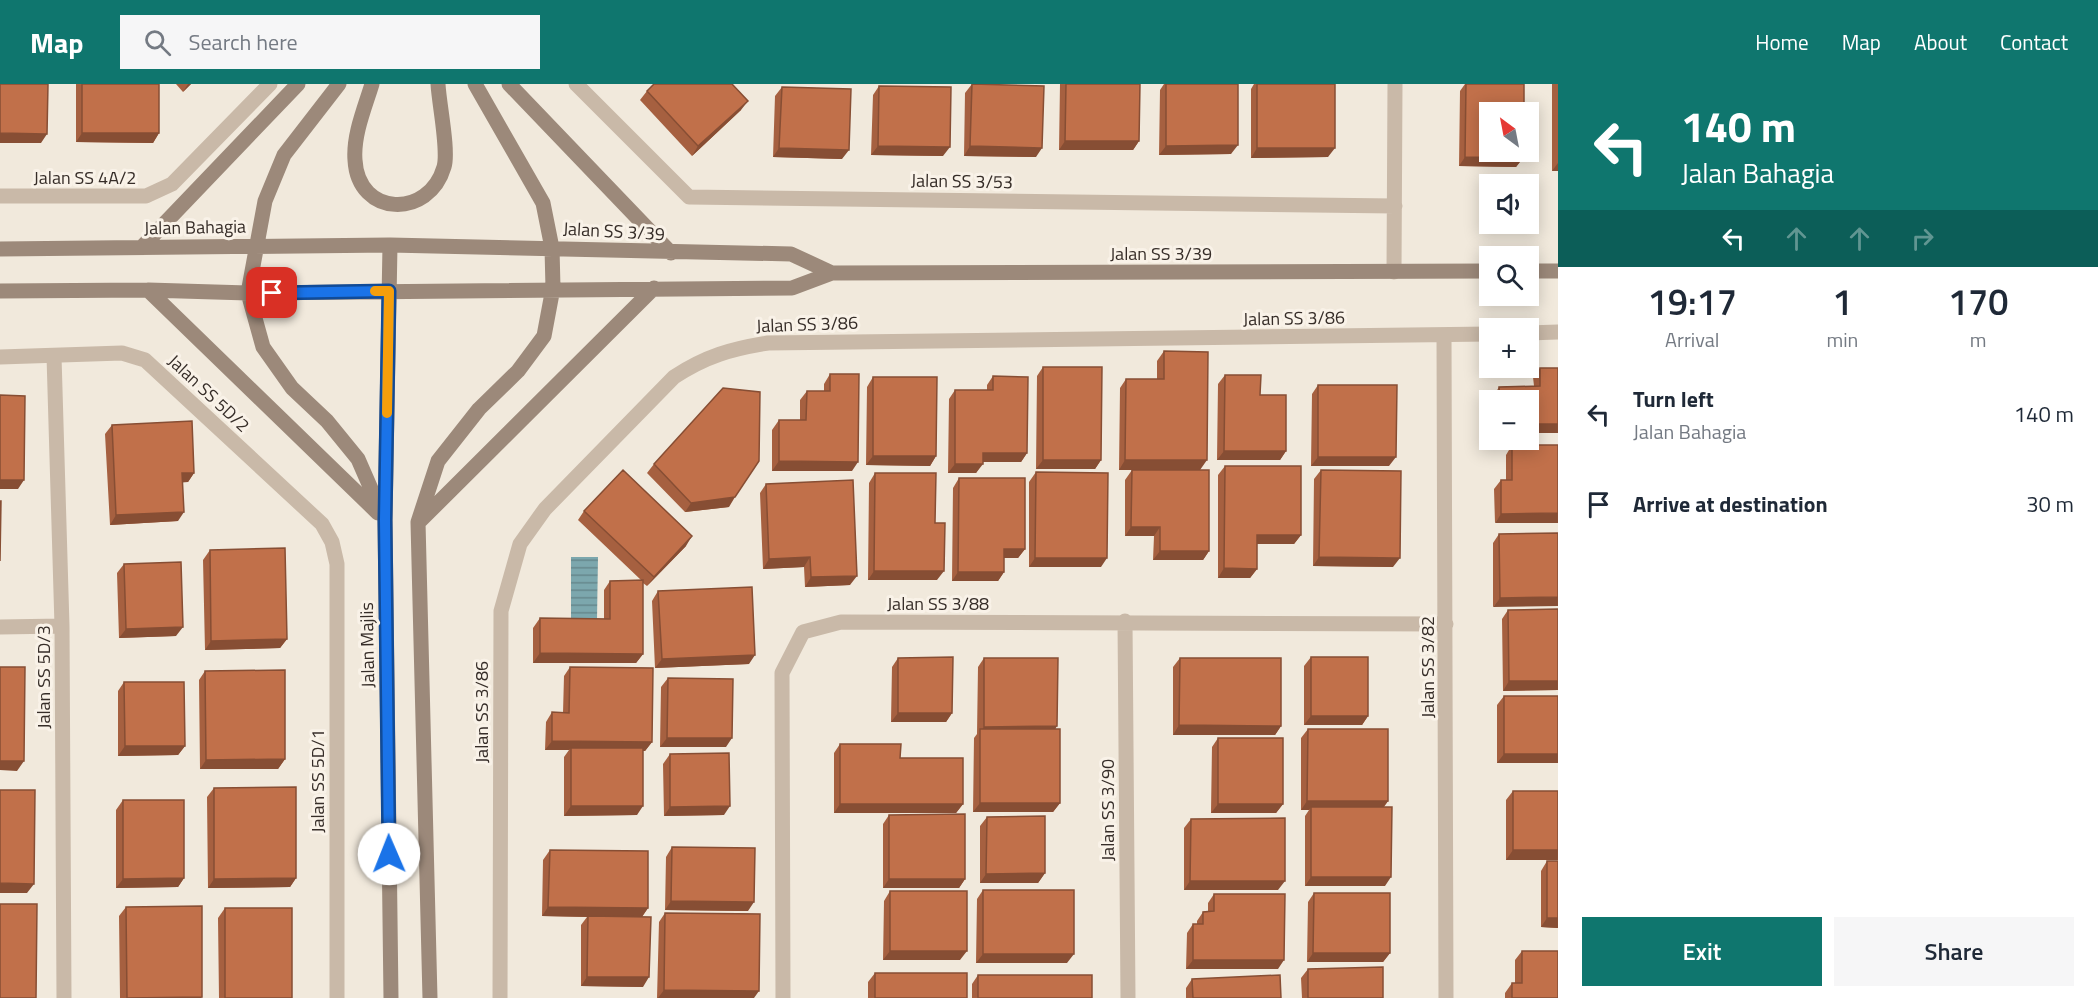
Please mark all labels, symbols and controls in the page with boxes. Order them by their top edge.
search box [120,15,540,69]
text: Map [30,21,84,64]
text: Search here [189,25,298,59]
icon: search [141,26,174,59]
text: Home [1755,26,1809,58]
text: Map [1842,26,1881,58]
text: About [1914,26,1967,58]
text: Contact [2000,26,2068,58]
text: 140 m [1681,94,1796,158]
north arrow [1479,102,1539,162]
map controls [1479,102,1539,450]
icon: left [1582,108,1660,186]
text: Jalan Bahagia [1681,152,1834,193]
street label: Jalan SS 4A/2 [34,164,136,191]
street label: Jalan SS 3/53 [911,167,1013,195]
button: sound [1479,174,1539,234]
street label: Jalan Bahagia [144,213,246,241]
street label: Jalan SS 3/39 [562,215,666,247]
icon: left [1717,222,1750,255]
icon: ahead [1780,222,1813,255]
icon: ahead [1843,222,1876,255]
icon: right [1906,222,1939,255]
street label: Jalan SS 3/39 [1110,240,1212,267]
button: search [1479,246,1539,306]
pin [246,267,297,318]
text: 19:17 [1648,274,1737,329]
text: 1 [1832,274,1852,329]
text: 170 [1948,274,2008,329]
icon: arrive [255,276,288,309]
street label: Jalan SS 3/86 [1243,304,1345,332]
street label: Jalan SS 3/86 [755,309,859,339]
button: + [1479,318,1539,378]
text: Arrival [1665,324,1719,355]
text: min [1826,324,1858,355]
text: m [1970,324,1986,355]
street label: Jalan SS 5D/2 [162,348,256,438]
text: Turn left [1633,382,1714,416]
button: − [1479,390,1539,450]
text: 140 m [2014,397,2074,431]
icon: left [1582,398,1615,431]
text: Jalan Bahagia [1633,416,1746,447]
text: Arrive at destination [1633,487,1828,521]
text: 30 m [2026,487,2074,521]
icon: arrive [1582,488,1615,521]
street label: Jalan SS 3/88 [887,590,989,617]
street label: Jalan Majlis [353,602,381,688]
street label: Jalan SS 3/82 [1414,616,1441,718]
street label: Jalan SS 5D/3 [30,625,57,729]
street label: Jalan SS 3/86 [468,661,495,763]
street label: Jalan SS 5D/1 [304,729,331,833]
street label: Jalan SS 3/90 [1094,759,1121,861]
position arrow [357,822,421,886]
button: Exit [1582,917,1822,986]
button: Share [1834,917,2074,986]

